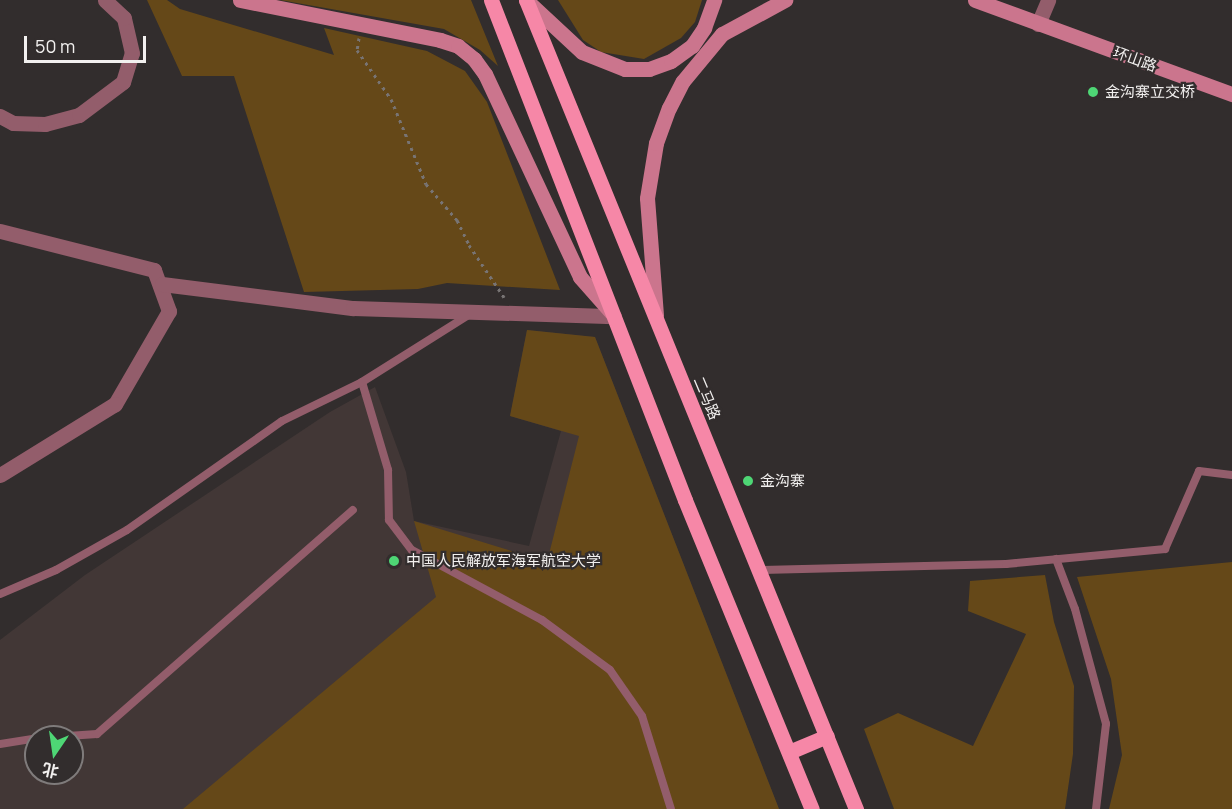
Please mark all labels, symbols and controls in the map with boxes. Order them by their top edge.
scale bar [27,24,148,62]
text: 50 m [35,34,75,58]
street label: 环山路 [1111,43,1159,75]
place label: 金沟寨立交桥 [1105,83,1195,101]
marker: 金沟寨立交桥 [1086,85,1100,99]
street label: 二马路 [690,374,724,422]
place label: 金沟寨 [760,472,805,490]
marker: 金沟寨 [741,474,755,488]
place label: 中国人民解放军海军航空大学 [406,552,601,570]
marker: 中国人民解放军海军航空大学 [387,554,401,568]
north arrow [24,725,84,785]
text: 北 [40,758,61,783]

